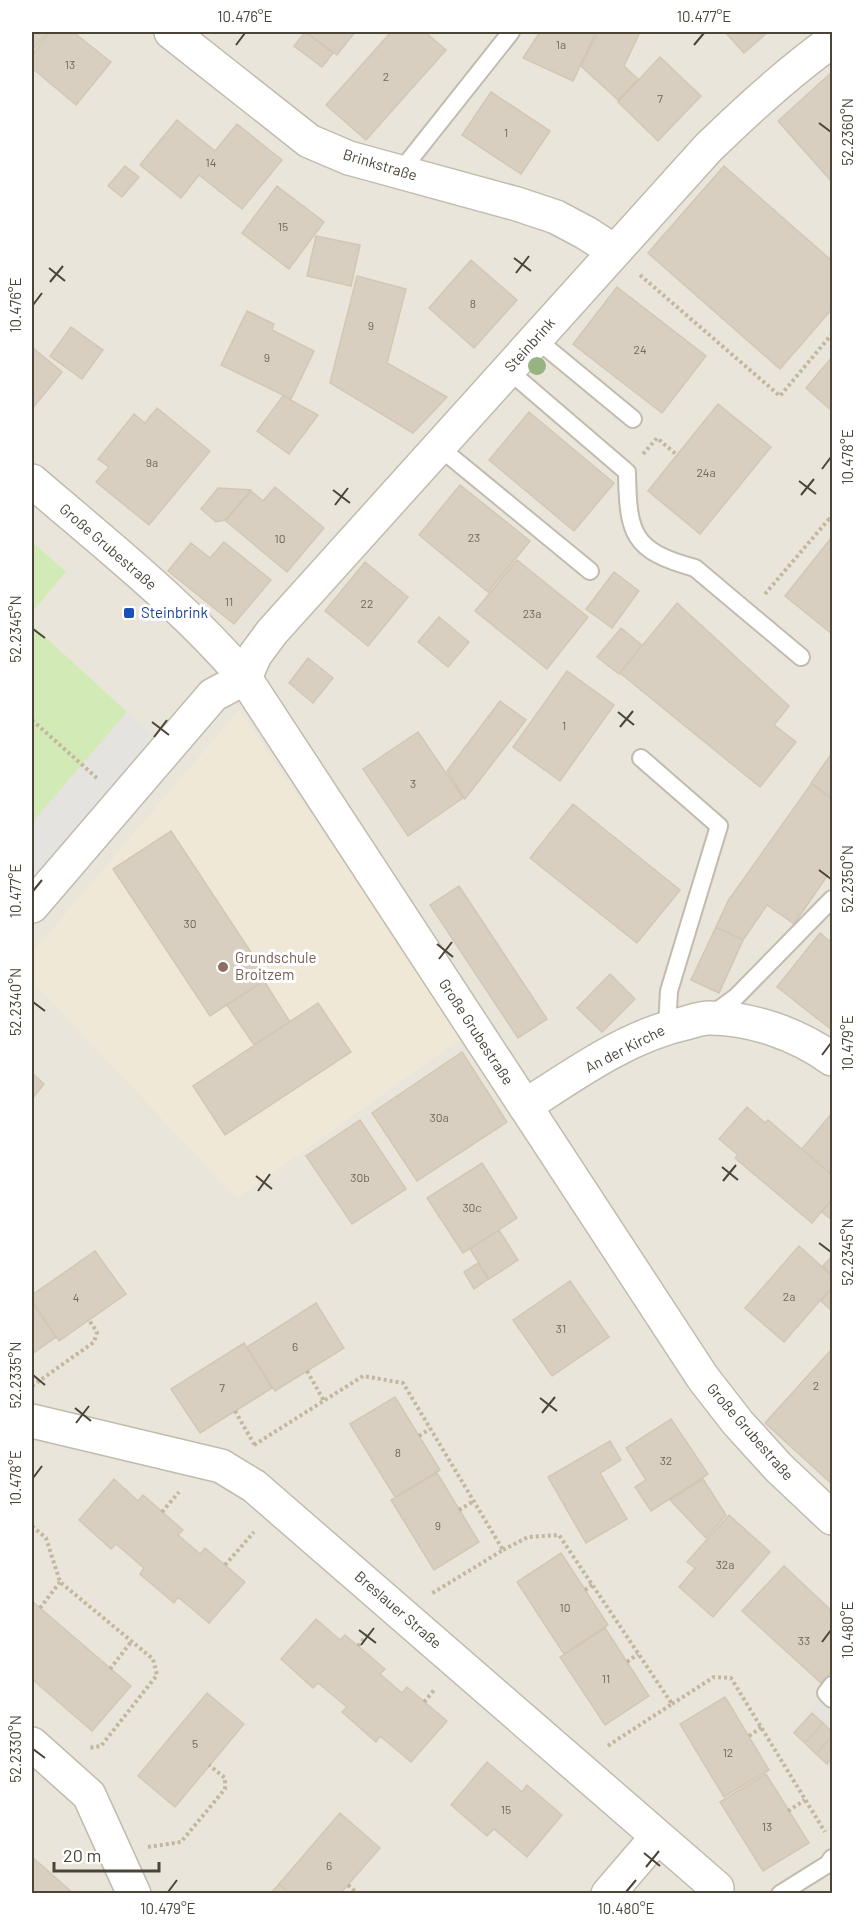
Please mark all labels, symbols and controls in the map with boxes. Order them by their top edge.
text: 10.476°E [217,7,273,25]
text: 10.477°E [677,7,731,25]
house number: 1a [556,37,566,51]
house number: 13 [65,57,75,71]
house number: 2 [383,69,389,83]
house number: 7 [657,91,663,105]
text: 52.2360°N [838,98,856,166]
house number: 1 [504,125,508,139]
street label: Brinkstraße [341,144,419,184]
house number: 14 [206,155,216,169]
house number: 15 [278,219,288,233]
text: 10.476°E [6,277,24,333]
house number: 8 [470,296,476,310]
street label: Steinbrink [500,313,559,375]
house number: 9 [368,318,374,332]
house number: 24 [633,342,647,356]
house number: 9 [264,350,270,364]
text: 10.478°E [838,429,856,485]
house number: 9a [146,455,158,469]
house number: 24a [696,465,716,479]
street label: Große Grubestraße [56,499,161,593]
house number: 23 [468,530,480,544]
house number: 10 [275,531,285,545]
house number: 11 [225,594,233,608]
text: 52.2345°N [6,595,24,663]
house number: 22 [361,596,373,610]
place label: Steinbrink [141,603,208,621]
marker: Steinbrink [122,606,136,620]
house number: 23a [523,606,541,620]
house number: 1 [562,718,566,732]
house number: 3 [410,776,416,790]
text: 52.2350°N [838,845,856,913]
text: 10.477°E [6,864,24,918]
house number: 30 [184,916,196,930]
place label: Grundschule Broitzem [235,948,316,983]
marker: Grundschule Broitzem [216,960,230,974]
text: 52.2340°N [6,968,24,1036]
street label: Große Grubestraße [436,975,518,1088]
text: 10.479°E [838,1015,856,1071]
street label: An der Kirche [582,1020,667,1076]
house number: 30a [429,1110,449,1124]
house number: 30b [350,1170,370,1184]
house number: 30c [462,1200,482,1214]
text: 52.2345°N [838,1218,856,1286]
house number: 2a [783,1289,795,1303]
house number: 4 [73,1290,79,1304]
house number: 31 [556,1321,566,1335]
house number: 6 [292,1339,298,1353]
text: 52.2335°N [6,1342,24,1408]
house number: 2 [813,1378,819,1392]
street label: Große Grubestraße [704,1379,798,1484]
house number: 7 [219,1380,225,1394]
house number: 8 [395,1445,401,1459]
text: 10.478°E [6,1450,24,1506]
house number: 32 [660,1453,672,1467]
house number: 9 [435,1518,441,1532]
house number: 32a [716,1557,734,1571]
street label: Breslauer Straße [352,1567,446,1652]
house number: 10 [560,1600,570,1614]
text: 10.480°E [838,1601,856,1659]
house number: 33 [798,1633,810,1647]
house number: 11 [602,1671,610,1685]
text: 52.2330°N [6,1715,24,1783]
house number: 5 [192,1736,198,1750]
house number: 12 [723,1745,733,1759]
house number: 15 [501,1802,511,1816]
house number: 13 [762,1819,772,1833]
scale bar [54,1835,159,1873]
text: 20 m [63,1844,101,1866]
house number: 6 [326,1858,332,1872]
text: 10.479°E [140,1899,196,1917]
text: 10.480°E [597,1899,655,1917]

